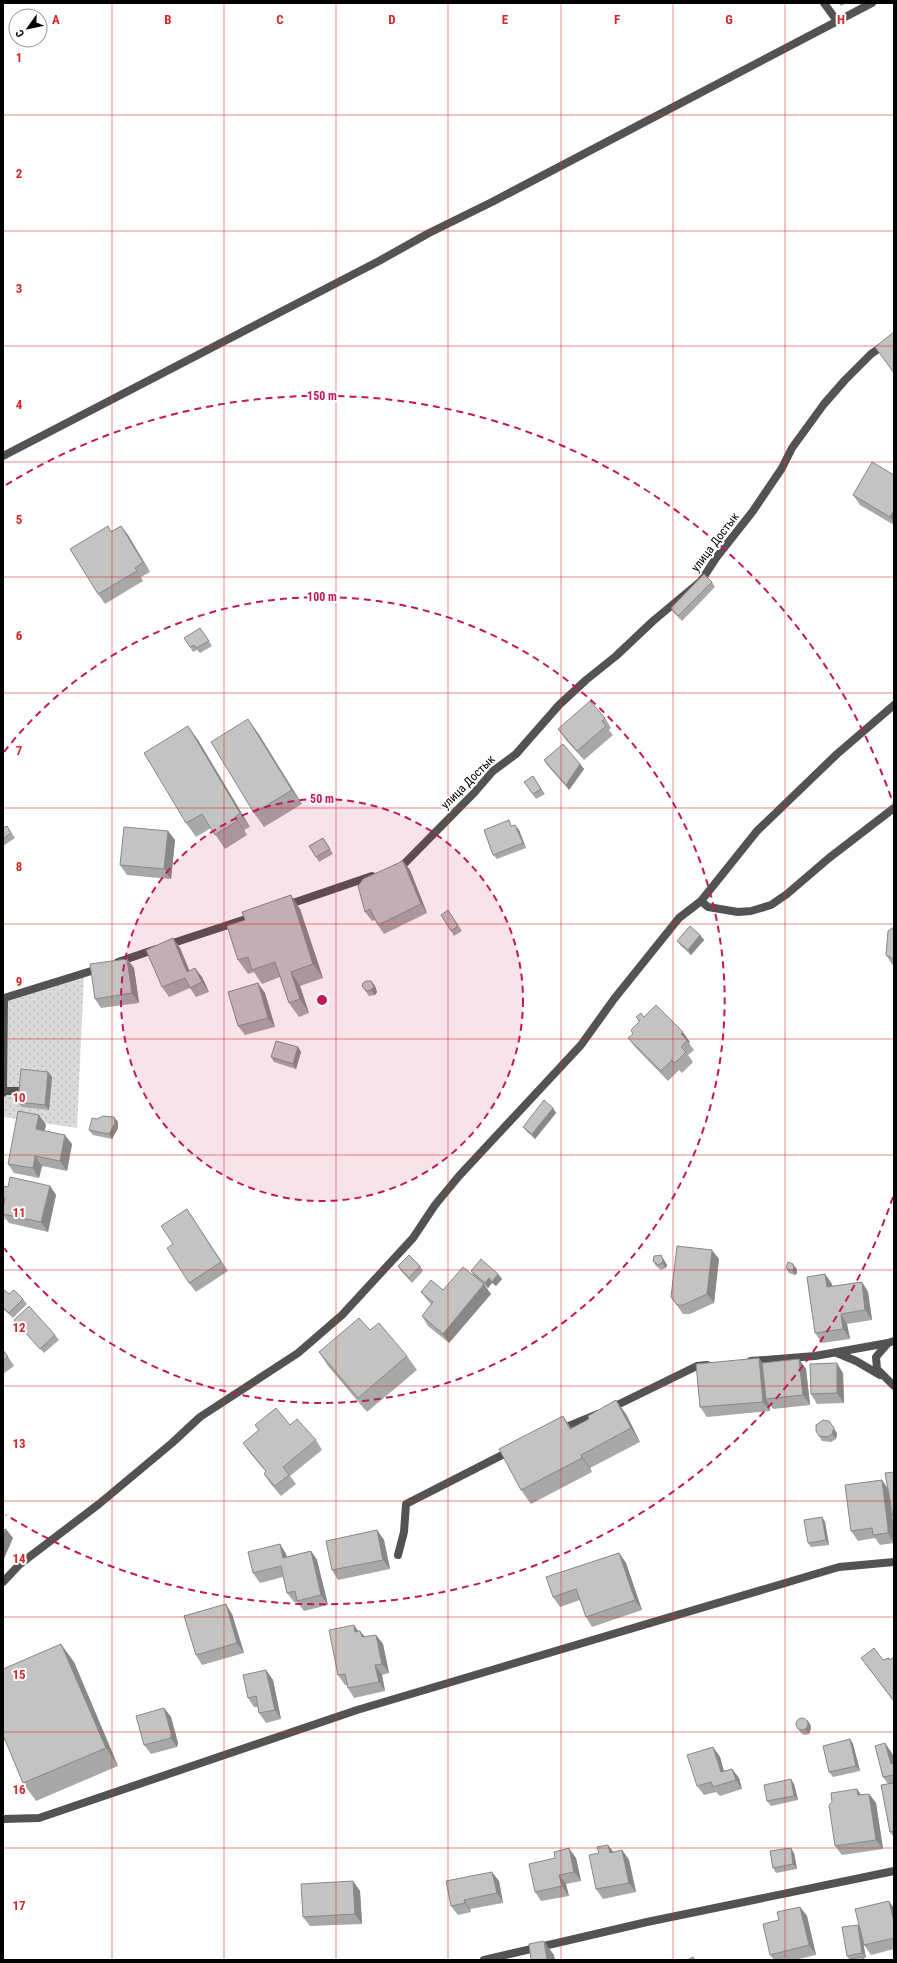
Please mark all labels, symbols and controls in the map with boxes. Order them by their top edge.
north arrow [8,8,48,48]
text: A [52,12,60,27]
text: B [164,12,172,27]
text: C [276,12,284,27]
text: D [388,12,396,27]
text: E [502,12,509,27]
text: F [614,12,620,27]
text: G [725,12,733,27]
text: H [837,12,845,27]
text: С [13,27,27,39]
text: 1 [16,50,22,65]
text: 2 [16,166,23,181]
text: 3 [16,281,22,296]
text: 150 m [307,389,337,403]
text: 4 [16,397,23,412]
street label: улица Достык [688,510,742,574]
text: 5 [16,512,23,527]
text: 100 m [307,590,337,604]
text: 6 [16,628,23,643]
text: 7 [16,743,23,758]
street label: улица Достык [438,752,498,812]
text: 50 m [310,792,334,806]
text: 8 [16,859,22,874]
text: 9 [16,974,22,989]
centre of rings [315,993,329,1007]
text: 10 [12,1090,26,1105]
text: 11 [12,1205,26,1220]
text: 12 [12,1320,26,1335]
text: 13 [12,1436,26,1451]
text: 14 [12,1551,26,1566]
text: 15 [12,1667,26,1682]
text: 16 [12,1782,26,1797]
text: 17 [12,1898,26,1913]

